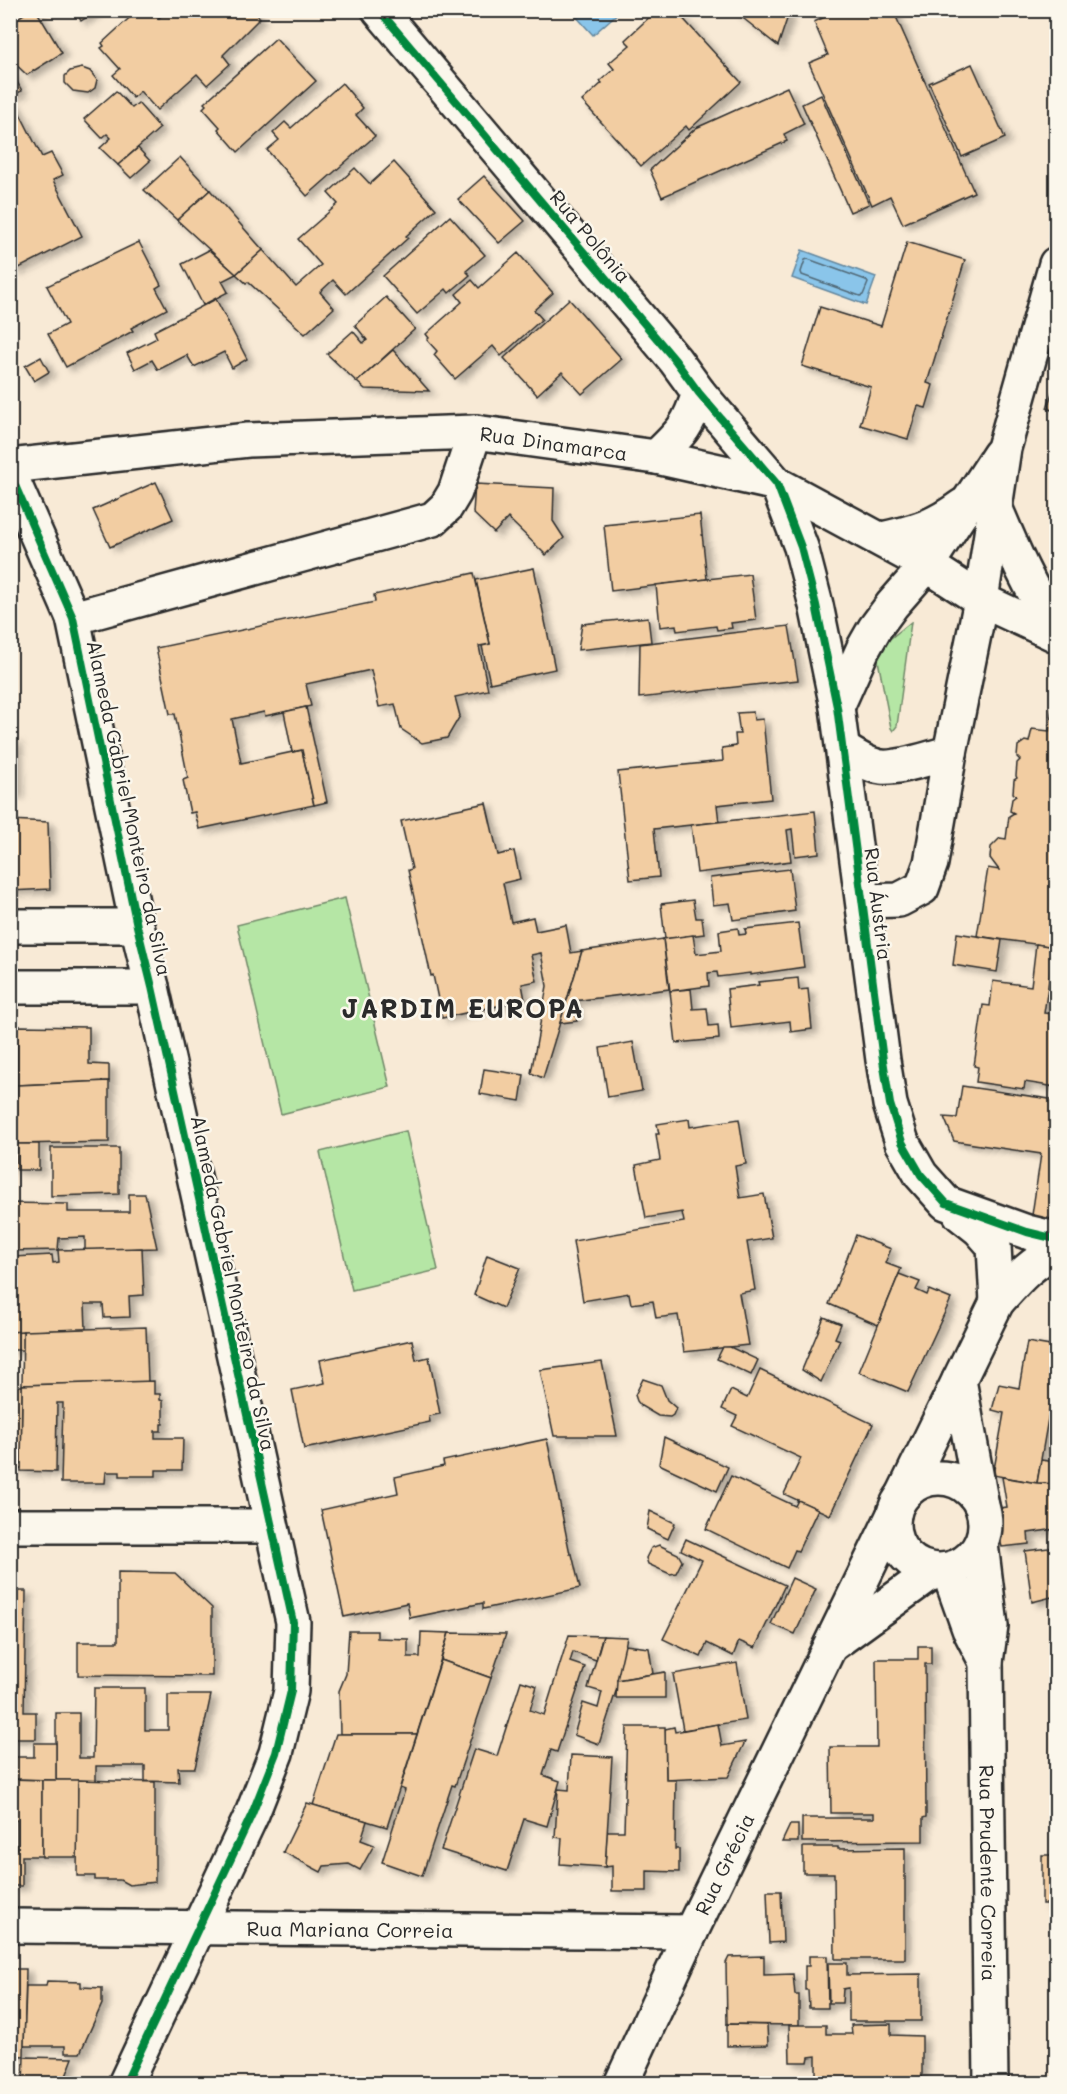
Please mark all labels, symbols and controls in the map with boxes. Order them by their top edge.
street label: Rua Polônia [545,184,637,288]
street label: Rua Dinamarca [478,420,629,466]
street label: Alameda Gabriel Monteiro da Silva [82,638,178,978]
street label: Rua Áustria [859,846,899,962]
district label: JARDIM EUROPA [342,991,584,1025]
street label: Alameda Gabriel Monteiro da Silva [186,1113,282,1453]
street label: Rua Prudente Correia [974,1764,1003,1982]
street label: Rua Grécia [688,1809,760,1919]
street label: Rua Mariana Correia [246,1915,454,1943]

